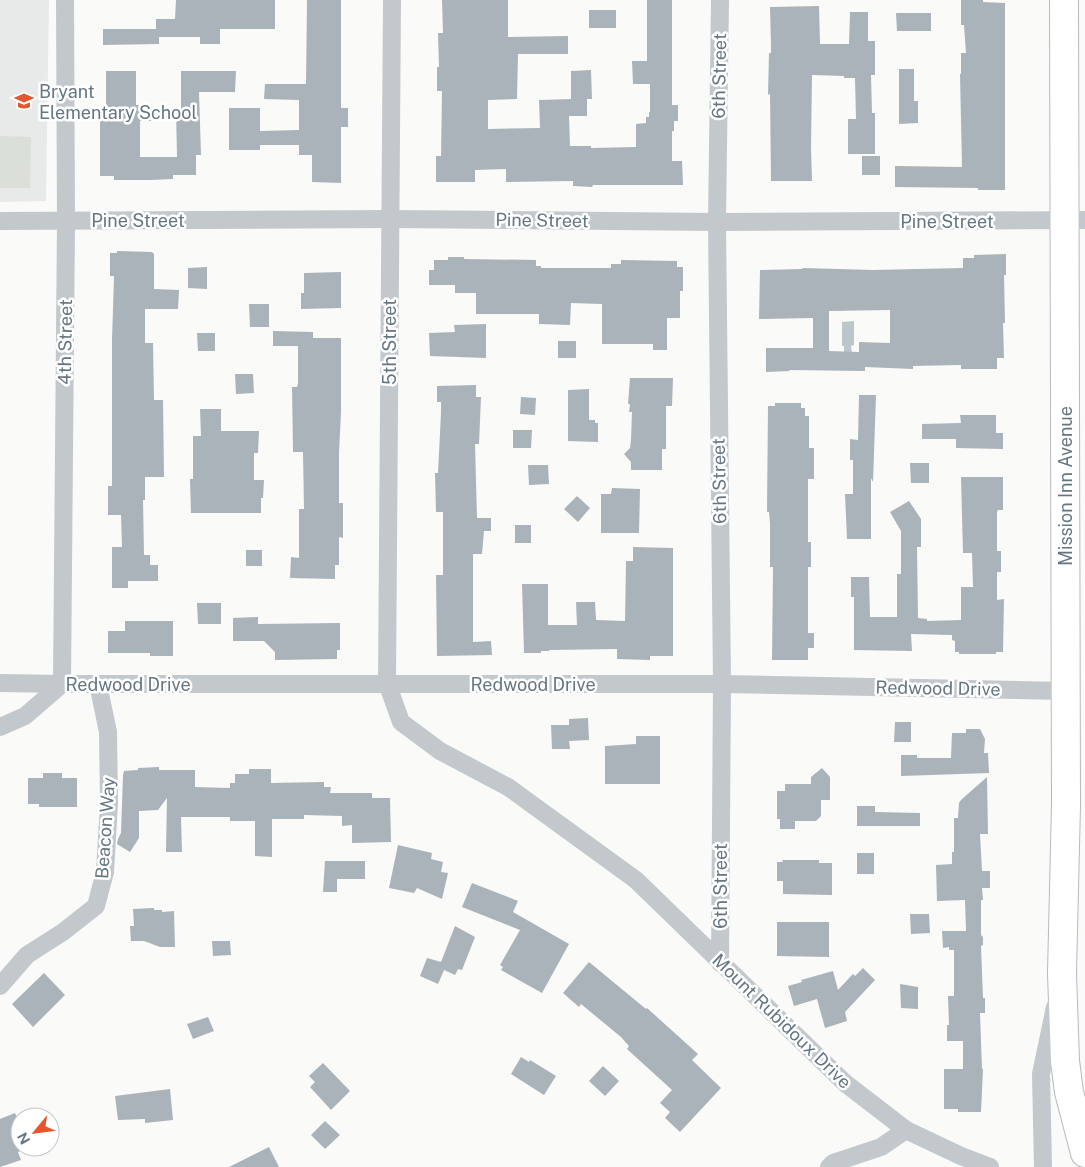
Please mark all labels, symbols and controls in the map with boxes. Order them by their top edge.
street label: 6th Street [708,33,730,119]
place label: Bryant Elementary School [39,81,197,123]
school or university icon: Bryant Elementary School [13,90,35,112]
street label: Pine Street [495,209,589,231]
street label: Pine Street [91,210,185,231]
street label: Pine Street [900,211,994,232]
street label: 4th Street [54,299,76,385]
street label: 5th Street [379,299,400,385]
street label: Mission Inn Avenue [1055,406,1076,566]
street label: 6th Street [708,438,730,524]
street label: Redwood Drive [65,674,191,695]
street label: Redwood Drive [470,674,596,695]
street label: Redwood Drive [875,676,1001,700]
street label: Beacon Way [91,776,119,880]
street label: 6th Street [710,843,731,929]
street label: Mount Rubidoux Drive [708,949,856,1093]
north arrow [10,1107,60,1157]
text: N [14,1130,33,1147]

